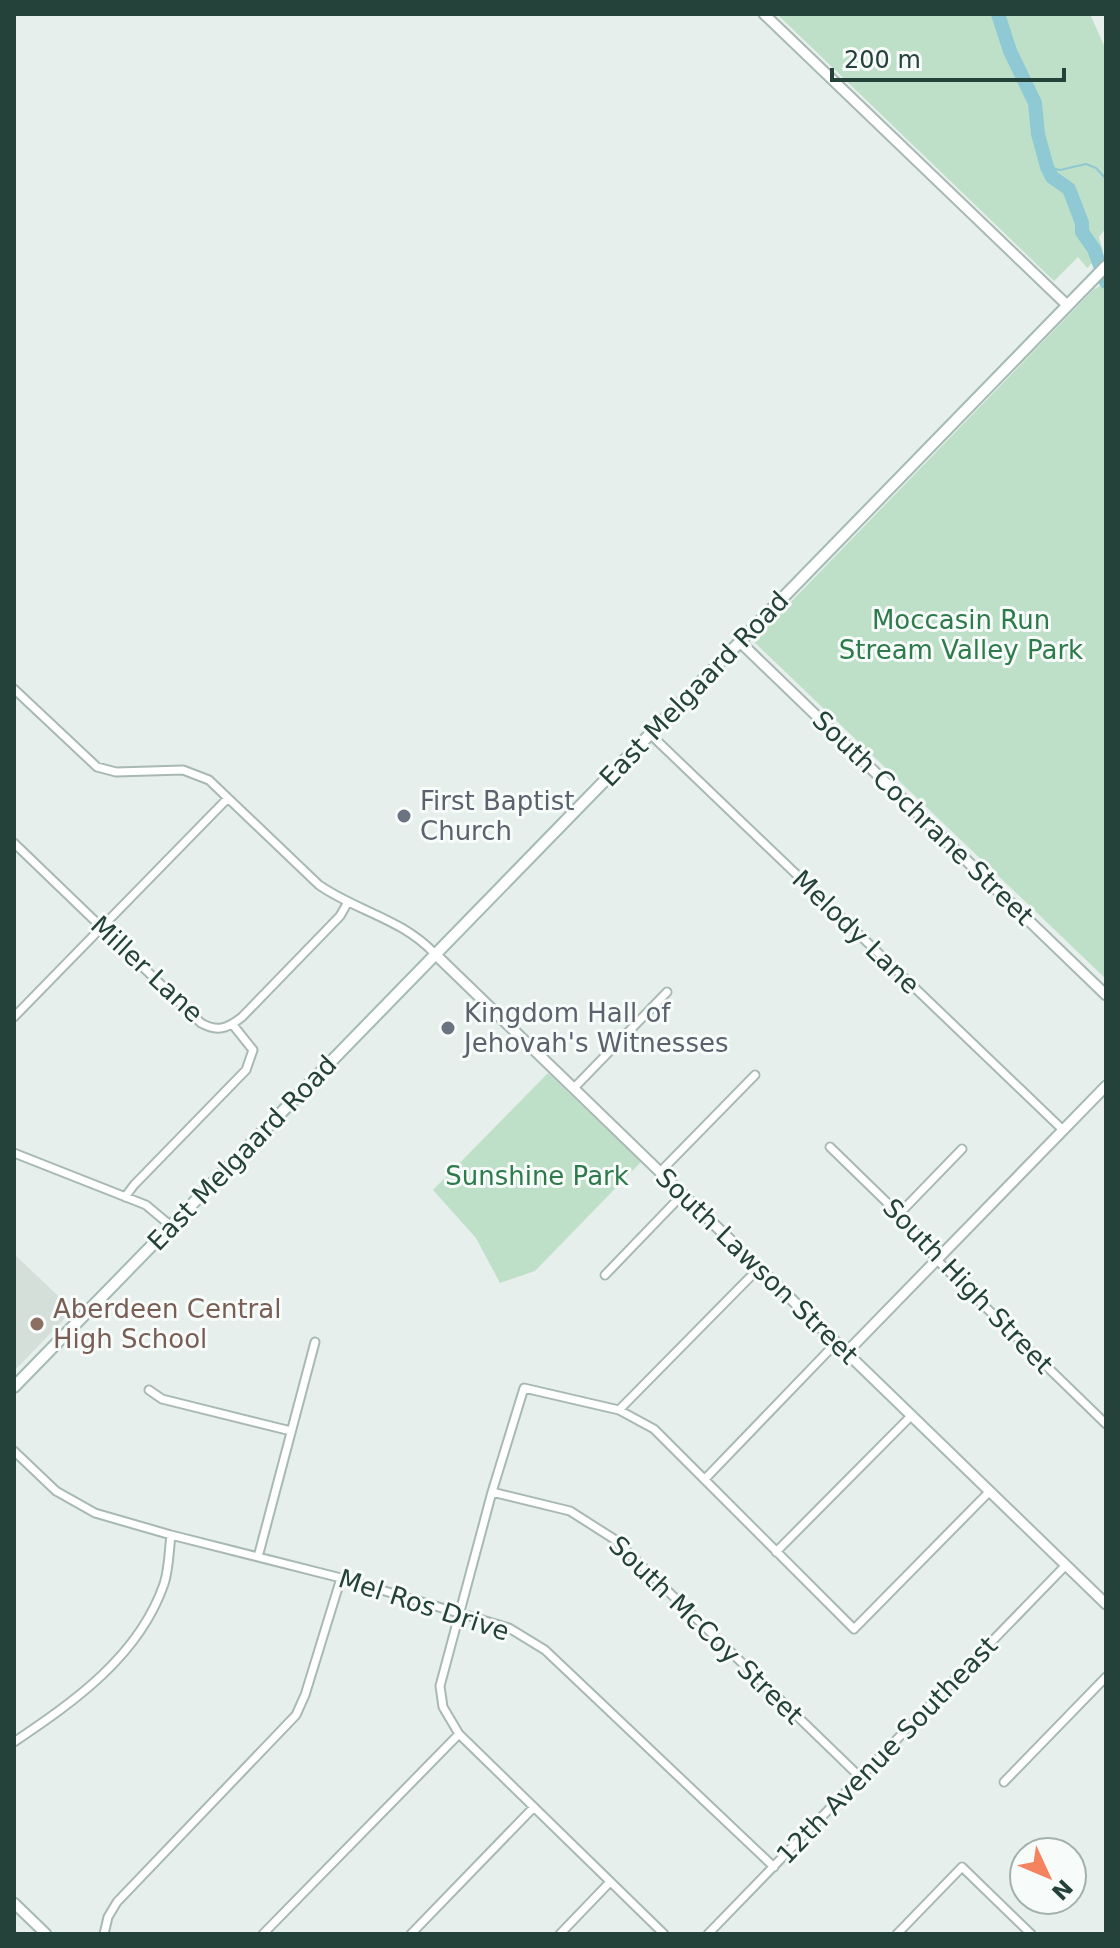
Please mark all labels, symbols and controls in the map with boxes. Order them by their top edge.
scale bar [832,32,1064,82]
text: 200 m [844,46,921,74]
street label: East Melgaard Road [593,586,795,792]
park label: Moccasin Run Stream Valley Park [839,605,1083,665]
street label: South Cochrane Street [806,705,1040,931]
place label: First Baptist Church [420,786,574,846]
marker: First Baptist Church [395,807,413,825]
street label: Melody Lane [786,864,926,1000]
street label: Miller Lane [85,910,209,1028]
place label: Kingdom Hall of Jehovah's Witnesses [462,998,728,1058]
marker: Kingdom Hall of Jehovah's Witnesses [439,1019,457,1037]
street label: East Melgaard Road [141,1050,343,1256]
park label: Sunshine Park [445,1161,629,1191]
street label: South Lawson Street [650,1162,864,1370]
street label: South High Street [877,1193,1059,1379]
place label: Aberdeen Central High School [53,1294,281,1354]
marker: Aberdeen Central High School [28,1315,46,1333]
street label: South McCoy Street [603,1530,809,1730]
street label: Mel Ros Drive [335,1563,513,1647]
street label: 12th Avenue Southeast [771,1630,1003,1870]
north arrow [1008,1836,1088,1916]
text: N [1047,1874,1077,1905]

